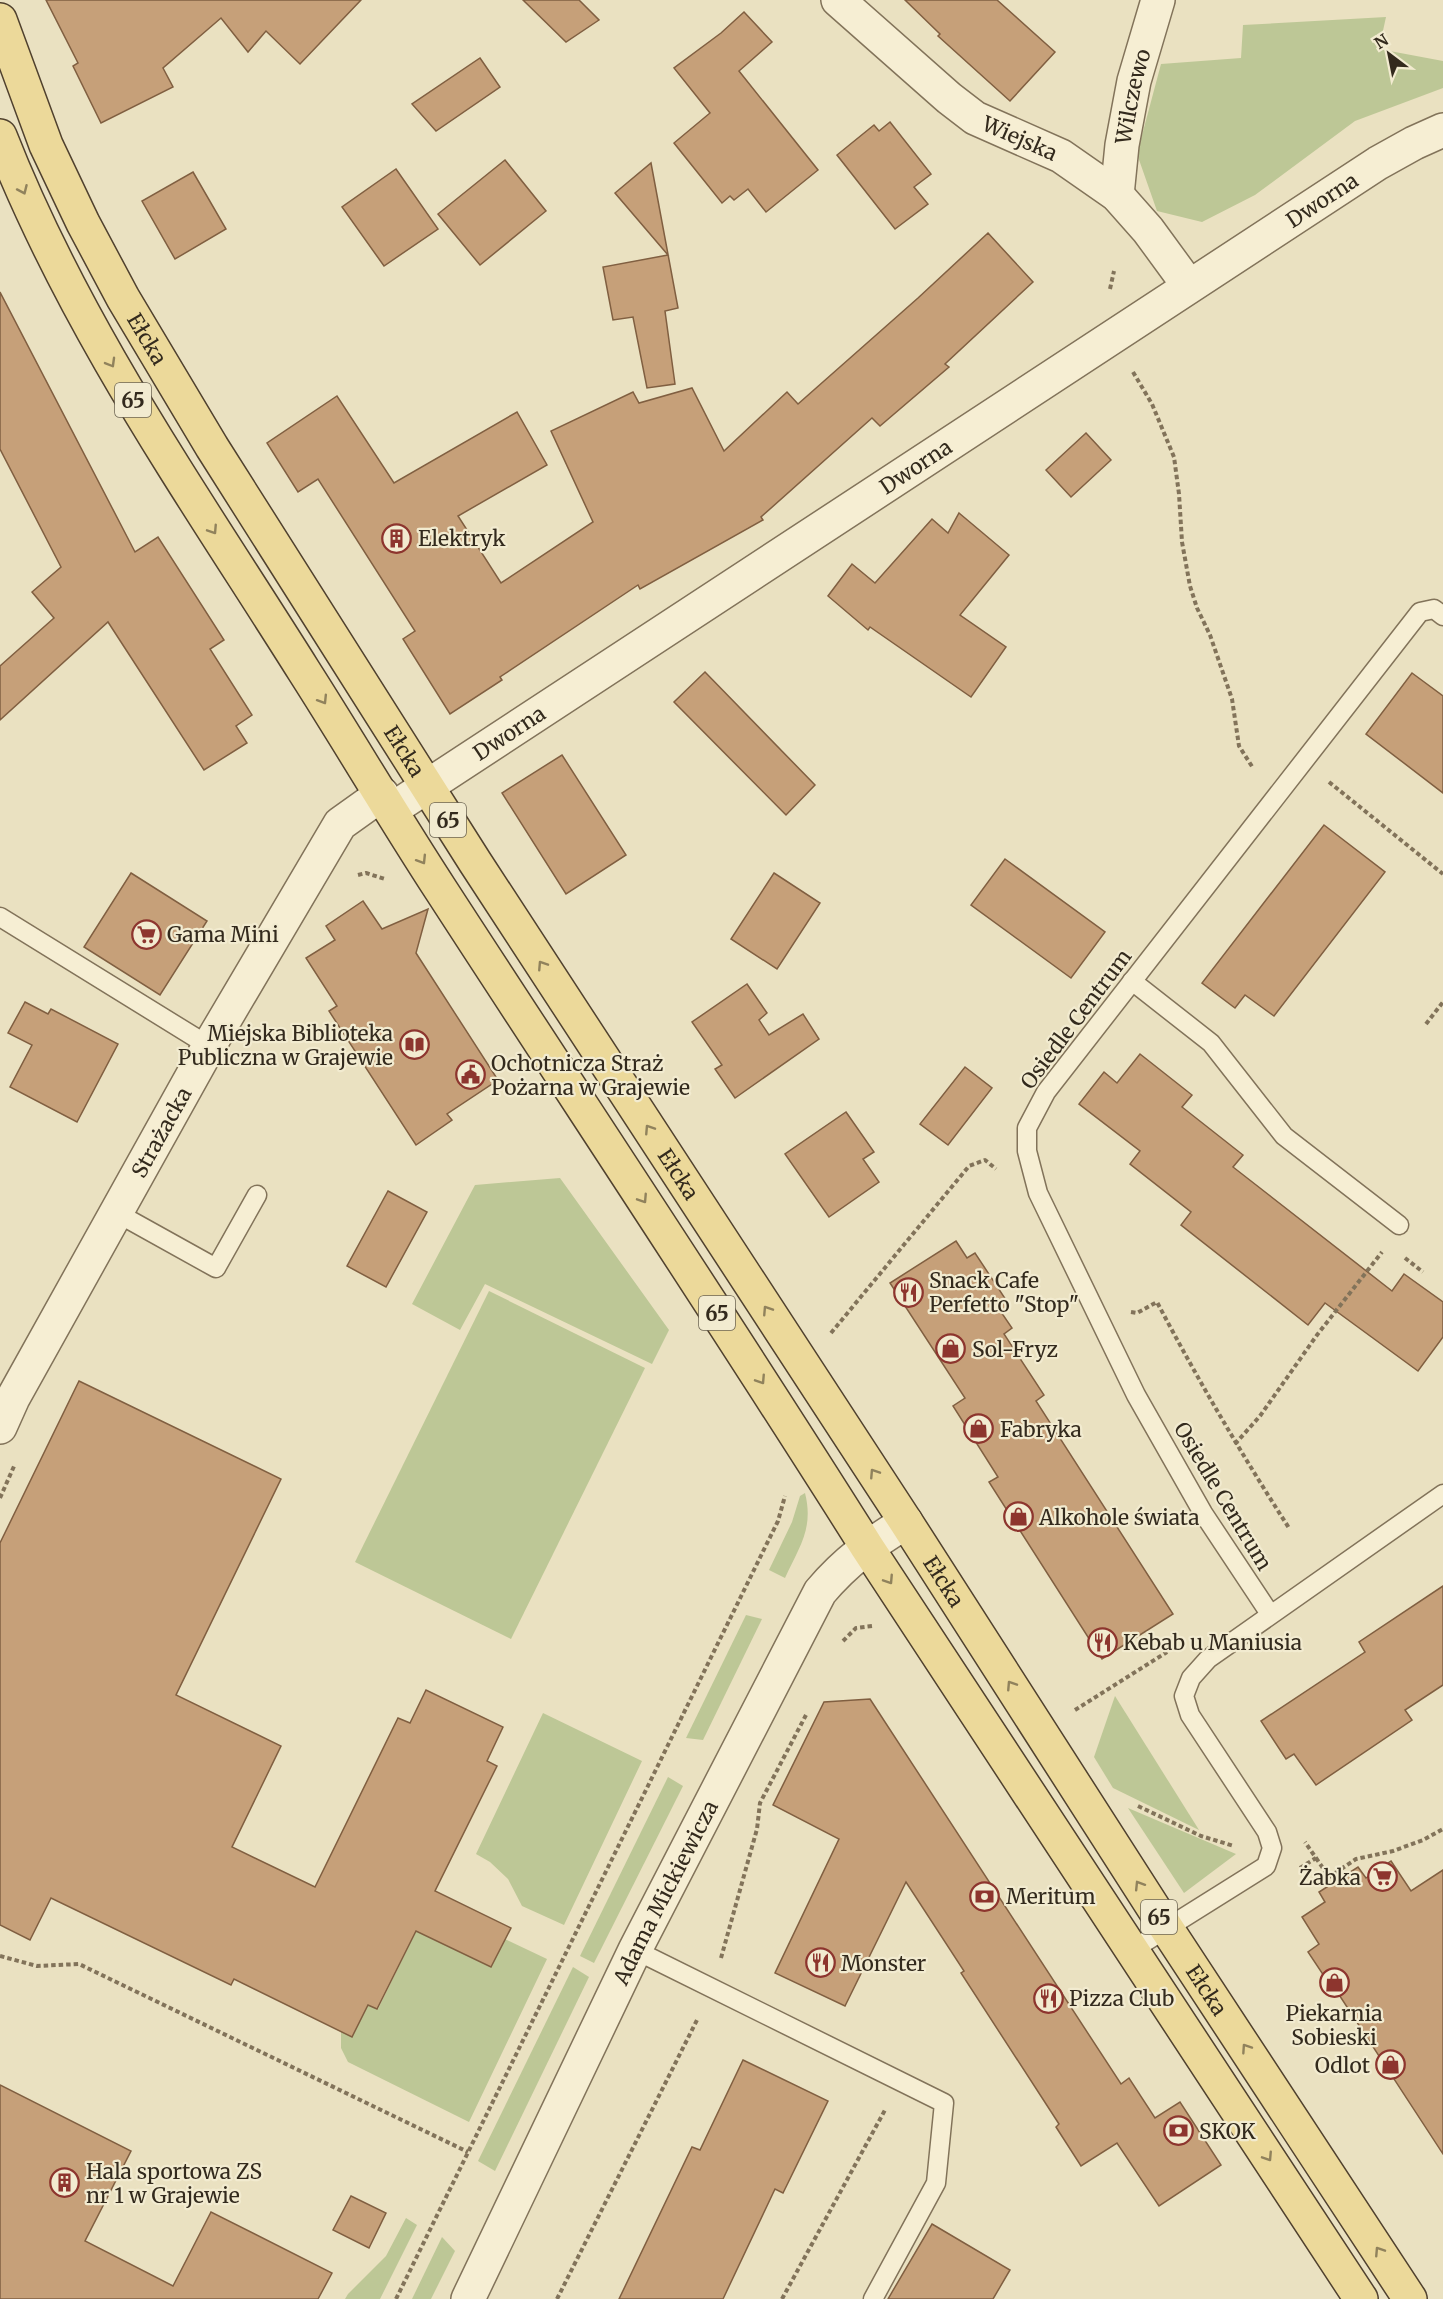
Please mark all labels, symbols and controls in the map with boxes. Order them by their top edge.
north arrow [1359,24,1419,84]
text: N [1370,29,1392,53]
street label: Wilczewo [1109,45,1156,147]
street label: Wiejska [977,109,1062,166]
street label: Dworna [1281,166,1363,233]
one-way arrow [16,183,28,194]
street label: Ełcka [122,308,173,370]
one-way arrow [104,357,116,367]
road number: 65 [115,383,151,417]
street label: Dworna [874,433,957,500]
building icon: Elektryk [381,522,413,554]
one-way arrow [206,523,217,534]
place label: Elektryk [418,525,506,552]
one-way arrow [315,694,327,704]
street label: Dworna [468,699,550,766]
street label: Ełcka [378,720,431,782]
road number: 65 [430,803,466,837]
one-way arrow [414,854,426,864]
supermarket icon: Gama Mini [130,918,162,950]
place label: Gama Mini [167,921,279,948]
street label: Osiedle Centrum [1015,944,1138,1094]
one-way arrow [538,961,549,972]
place label: Miejska Biblioteka Publiczna w Grajewie [178,1020,393,1071]
library icon: Miejska Biblioteka Publiczna w Grajewie [398,1029,430,1061]
place label: Ochotnicza Straż Pożarna w Grajewie [491,1050,690,1101]
public building icon: Ochotnicza Straż Pożarna w Grajewie [454,1059,486,1091]
street label: Strażacka [125,1082,197,1182]
one-way arrow [645,1124,656,1135]
street label: Ełcka [652,1143,705,1205]
one-way arrow [635,1193,647,1203]
place label: Snack Cafe Perfetto "Stop" [929,1267,1079,1318]
restaurant icon: Snack Cafe Perfetto "Stop" [892,1276,924,1308]
road number: 65 [699,1296,735,1330]
one-way arrow [763,1305,774,1316]
shop icon: Sol-Fryz [935,1333,967,1365]
place label: Sol-Fryz [972,1336,1058,1363]
one-way arrow [754,1373,765,1384]
shop icon: Fabryka [963,1413,995,1445]
place label: Fabryka [1000,1416,1082,1443]
street label: Osiedle Centrum [1168,1417,1278,1575]
one-way arrow [870,1468,881,1479]
shop icon: Alkohole świata [1002,1501,1034,1533]
place label: Alkohole świata [1038,1504,1199,1531]
street label: Ełcka [918,1551,970,1612]
one-way arrow [881,1573,892,1584]
restaurant icon: Kebab u Maniusia [1086,1626,1118,1658]
place label: Kebab u Maniusia [1123,1629,1302,1656]
one-way arrow [1008,1680,1019,1691]
street label: Adama Mickiewicza [607,1796,724,1990]
supermarket icon: Żabka [1366,1861,1398,1893]
place label: Żabka [1299,1864,1361,1891]
bank icon: Meritum [969,1880,1001,1912]
one-way arrow [1135,1881,1147,1891]
place label: Meritum [1006,1883,1096,1910]
road number: 65 [1141,1900,1177,1934]
restaurant icon: Monster [804,1947,836,1979]
place label: Monster [841,1950,926,1977]
street label: Ełcka [1180,1959,1234,2020]
shop icon: Piekarnia Sobieski [1318,1966,1350,1998]
restaurant icon: Pizza Club [1032,1982,1064,2014]
place label: Pizza Club [1069,1985,1174,2012]
place label: Piekarnia Sobieski [1285,2000,1383,2051]
one-way arrow [1242,2044,1253,2055]
shop icon: Odlot [1375,2049,1407,2081]
place label: Odlot [1315,2052,1370,2079]
bank icon: SKOK [1162,2115,1194,2147]
place label: SKOK [1199,2118,1256,2145]
one-way arrow [1261,2150,1272,2161]
place label: Hala sportowa ZS nr 1 w Grajewie [86,2158,262,2209]
building icon: Hala sportowa ZS nr 1 w Grajewie [49,2167,81,2199]
one-way arrow [1375,2247,1387,2257]

